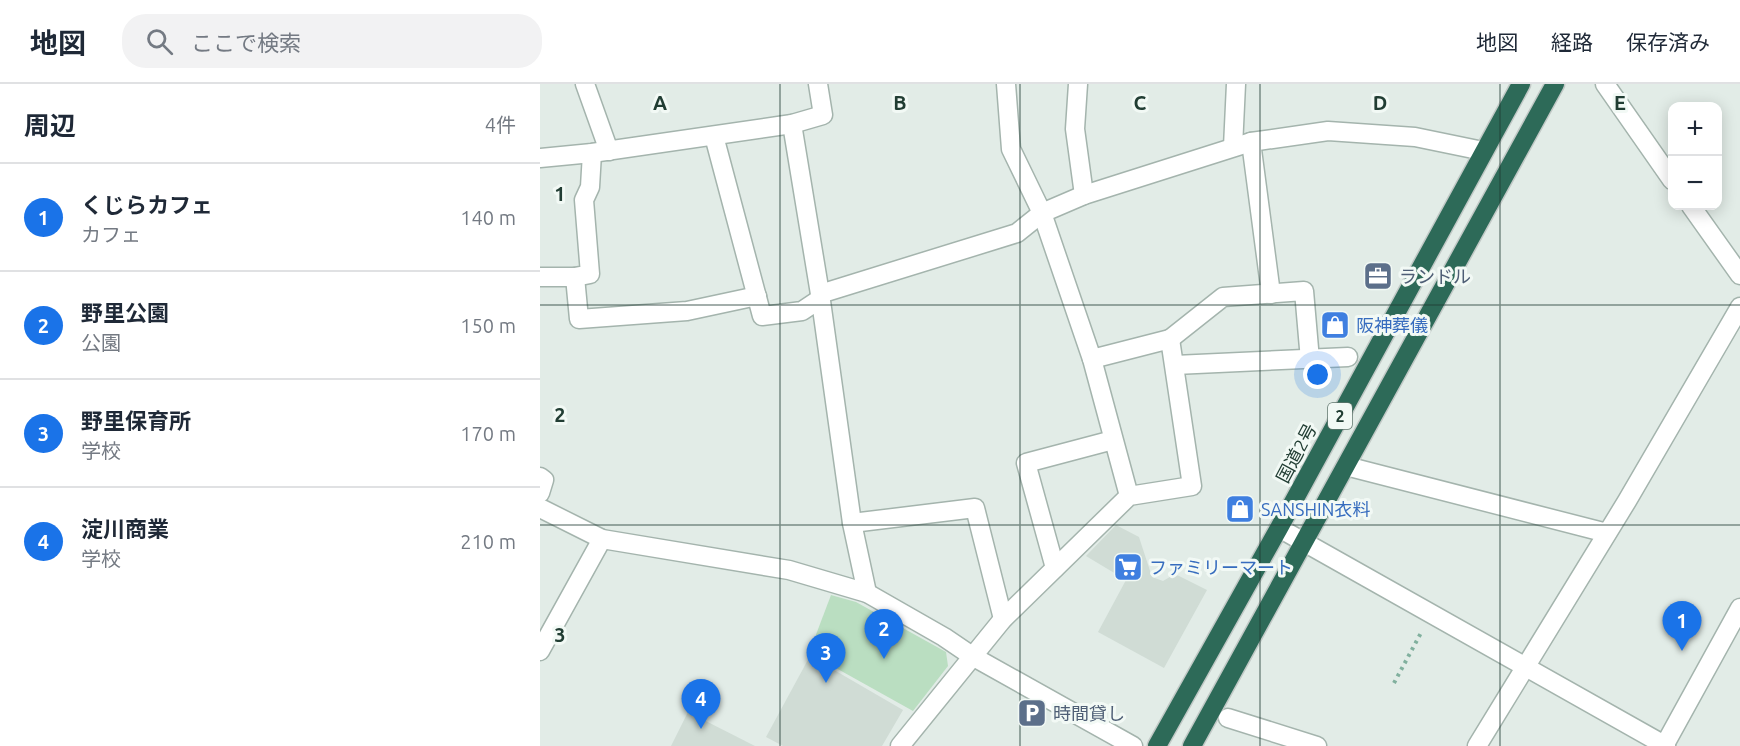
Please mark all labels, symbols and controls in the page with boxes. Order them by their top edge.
search box [122,14,542,68]
icon: search [143,25,176,58]
text: 地図 [30,27,86,58]
text: ここで検索 [191,30,301,55]
text: 地図 [1476,30,1518,54]
text: 経路 [1551,30,1593,54]
text: 保存済み [1626,30,1710,54]
text: A [653,91,667,114]
text: B [893,91,907,114]
text: C [1134,91,1147,114]
text: D [1373,91,1387,114]
text: E [1614,91,1626,114]
map controls [1668,102,1722,210]
button: + [1668,102,1722,156]
text: 周辺 [24,111,76,140]
text: 4件 [485,113,516,136]
button: − [1668,156,1722,210]
text: 1 [554,182,566,205]
text: くじらカフェ [81,192,213,217]
text: 1 [38,206,49,229]
text: 140 m [460,206,516,229]
text: カフェ [81,223,141,246]
office icon: ランドル [1362,260,1394,292]
place label: ランドル [1399,266,1471,286]
text: 野里公園 [81,300,169,325]
shop icon: 阪神葬儀 [1319,309,1351,341]
text: 2 [38,314,49,337]
text: 150 m [460,314,516,337]
place label: 阪神葬儀 [1356,315,1428,335]
text: 公園 [81,331,121,354]
your location [1303,360,1332,389]
text: 2 [554,403,566,426]
road number: 2 [1328,403,1352,429]
text: 野里保育所 [81,408,191,433]
street label: 国道2号 [1272,420,1320,486]
text: 3 [38,422,49,445]
text: 170 m [460,422,516,445]
text: 学校 [81,439,121,462]
shop icon: SANSHIN衣料 [1224,493,1256,525]
place label: SANSHIN衣料 [1261,499,1370,519]
text: 淀川商業 [81,516,169,541]
text: 4 [38,530,49,553]
text: 210 m [460,530,516,553]
text: 学校 [81,547,121,570]
supermarket icon: ファミリーマート [1112,551,1144,583]
place label: ファミリーマート [1149,557,1293,577]
pin: 1 [1662,602,1702,651]
pin: 2 [864,610,904,659]
text: 3 [554,623,566,646]
pin: 3 [806,634,846,683]
pin: 4 [682,680,720,729]
parking icon: 時間貸し [1016,697,1048,729]
place label: 時間貸し [1053,703,1125,723]

